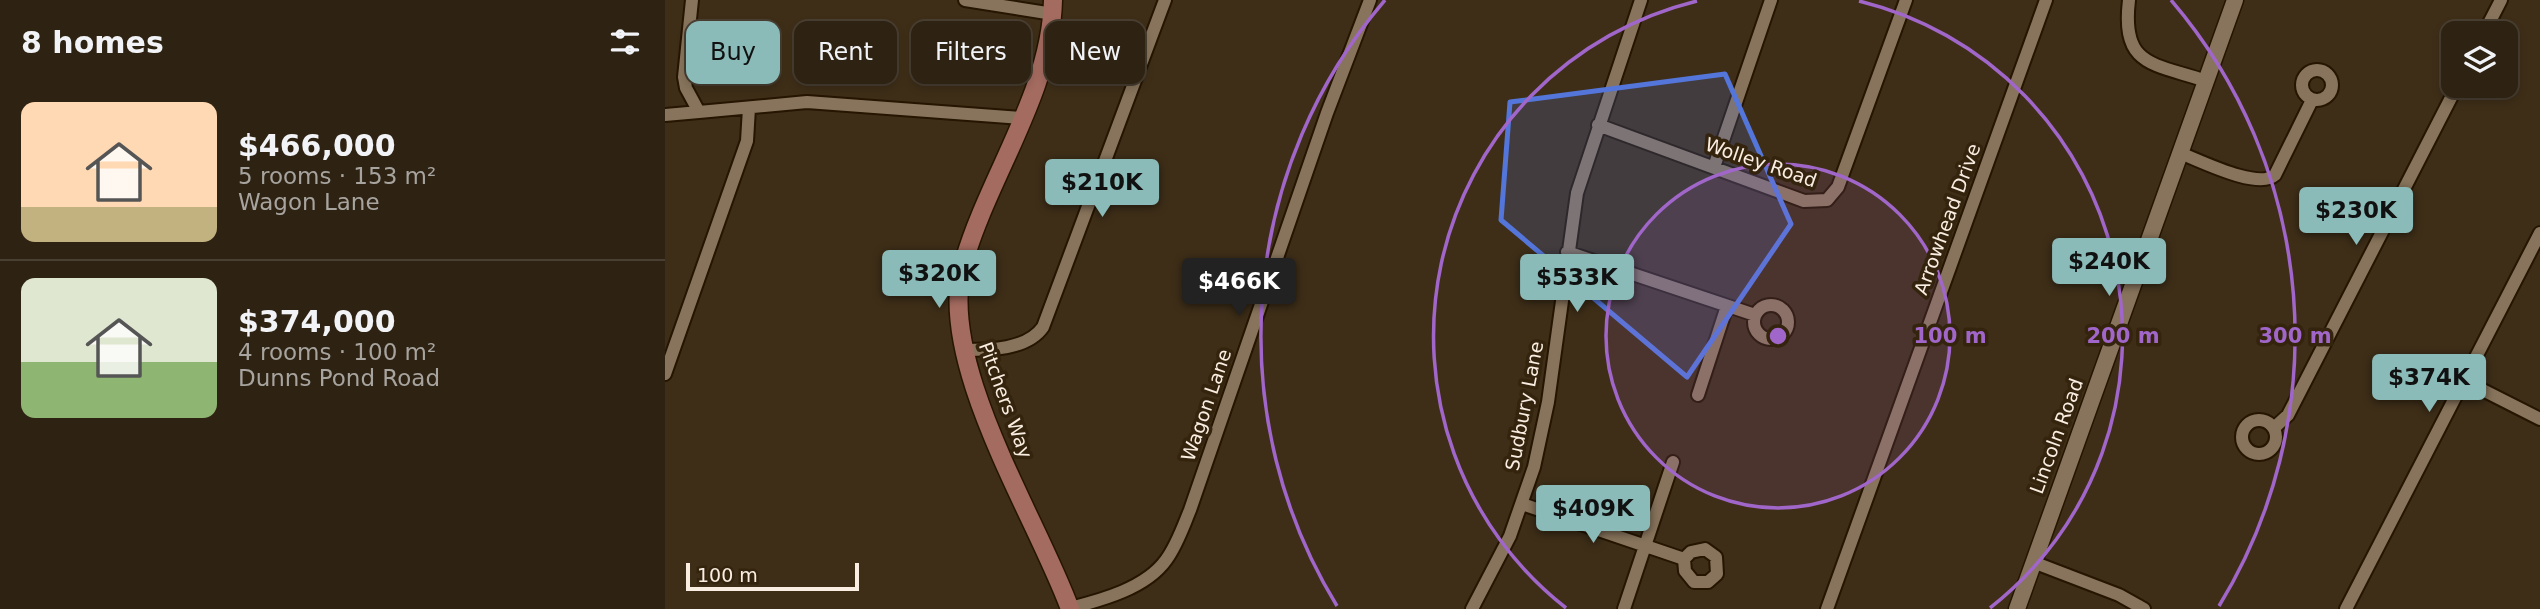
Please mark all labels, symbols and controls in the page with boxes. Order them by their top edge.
chip: Buy [686,21,780,84]
chip: Rent [794,21,897,84]
chip: Filters [911,21,1031,84]
chip: New [1045,21,1145,84]
map controls [2441,21,2518,98]
button: layers [2441,21,2518,98]
icon: filters [606,23,644,61]
text: 8 homes [21,25,164,60]
text: $466,000 [238,128,396,163]
icon: home [77,130,161,214]
street label: Wolley Road [1702,133,1820,191]
street label: Arrowhead Drive [1909,140,1985,298]
pin: $210K [1053,160,1151,219]
text: 5 rooms · 153 m² [238,163,436,189]
text: $210K [1061,169,1143,195]
pin: $230K [2307,188,2405,247]
text: Wagon Lane [238,189,380,215]
text: $230K [2315,197,2397,223]
pin: $240K [2060,238,2158,298]
text: $240K [2068,248,2150,274]
pin: $320K [890,250,988,310]
pin: $533K [1528,254,1626,314]
pin: $466K [1190,258,1288,318]
text: $320K [898,260,980,286]
text: $533K [1536,264,1618,290]
text: $466K [1198,268,1280,294]
text: $374,000 [238,304,396,339]
icon: home [77,306,161,390]
centre of rings [1766,324,1790,348]
text: 100 m [1913,324,1987,348]
text: 200 m [2086,324,2160,348]
text: 300 m [2258,324,2332,348]
text: 4 rooms · 100 m² [238,339,436,365]
street label: Pitchers Way [975,339,1037,461]
street label: Sudbury Lane [1501,339,1547,473]
street label: Wagon Lane [1177,346,1235,464]
pin: $374K [2380,354,2478,414]
text: $374K [2388,364,2470,390]
text: Dunns Pond Road [238,365,440,391]
street label: Lincoln Road [2025,375,2087,497]
pin: $409K [1544,486,1642,545]
text: $409K [1552,495,1634,521]
scale bar [686,560,859,592]
text: 100 m [697,564,758,586]

